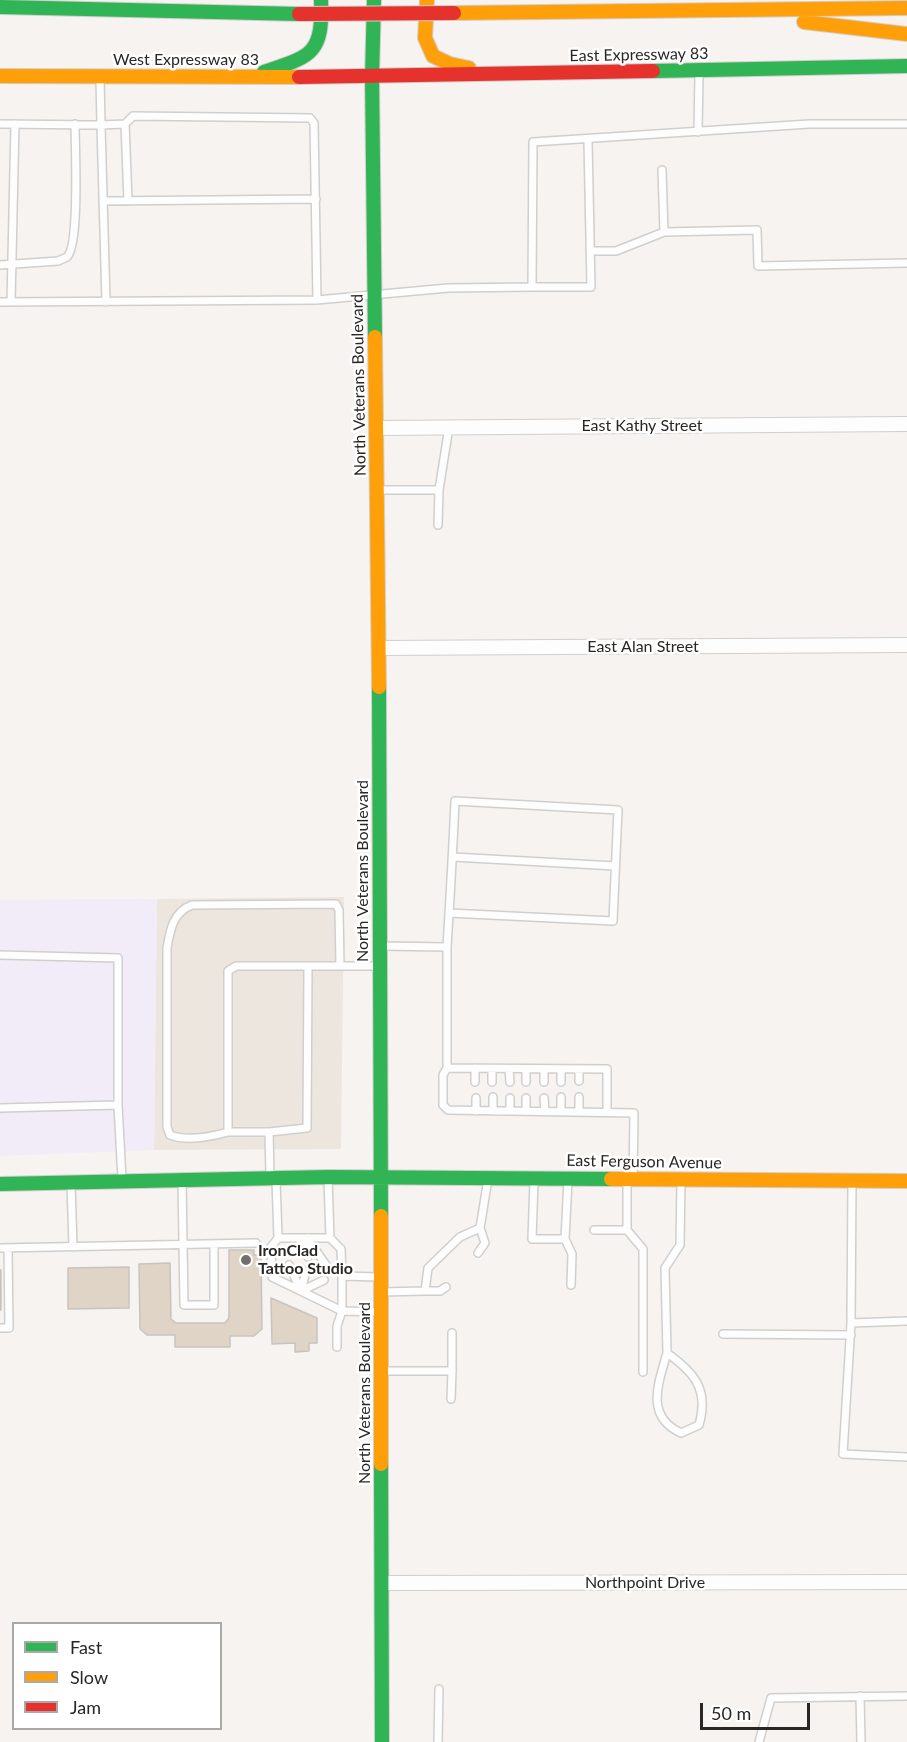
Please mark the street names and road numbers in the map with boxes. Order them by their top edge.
street label: East Expressway 83 [569,44,709,66]
street label: West Expressway 83 [113,50,259,70]
street label: North Veterans Boulevard [348,294,370,476]
street label: East Kathy Street [581,416,703,436]
street label: East Alan Street [587,637,699,657]
street label: North Veterans Boulevard [353,780,373,962]
street label: East Ferguson Avenue [566,1151,722,1173]
street label: North Veterans Boulevard [355,1302,375,1484]
street label: Northpoint Drive [585,1573,705,1593]

